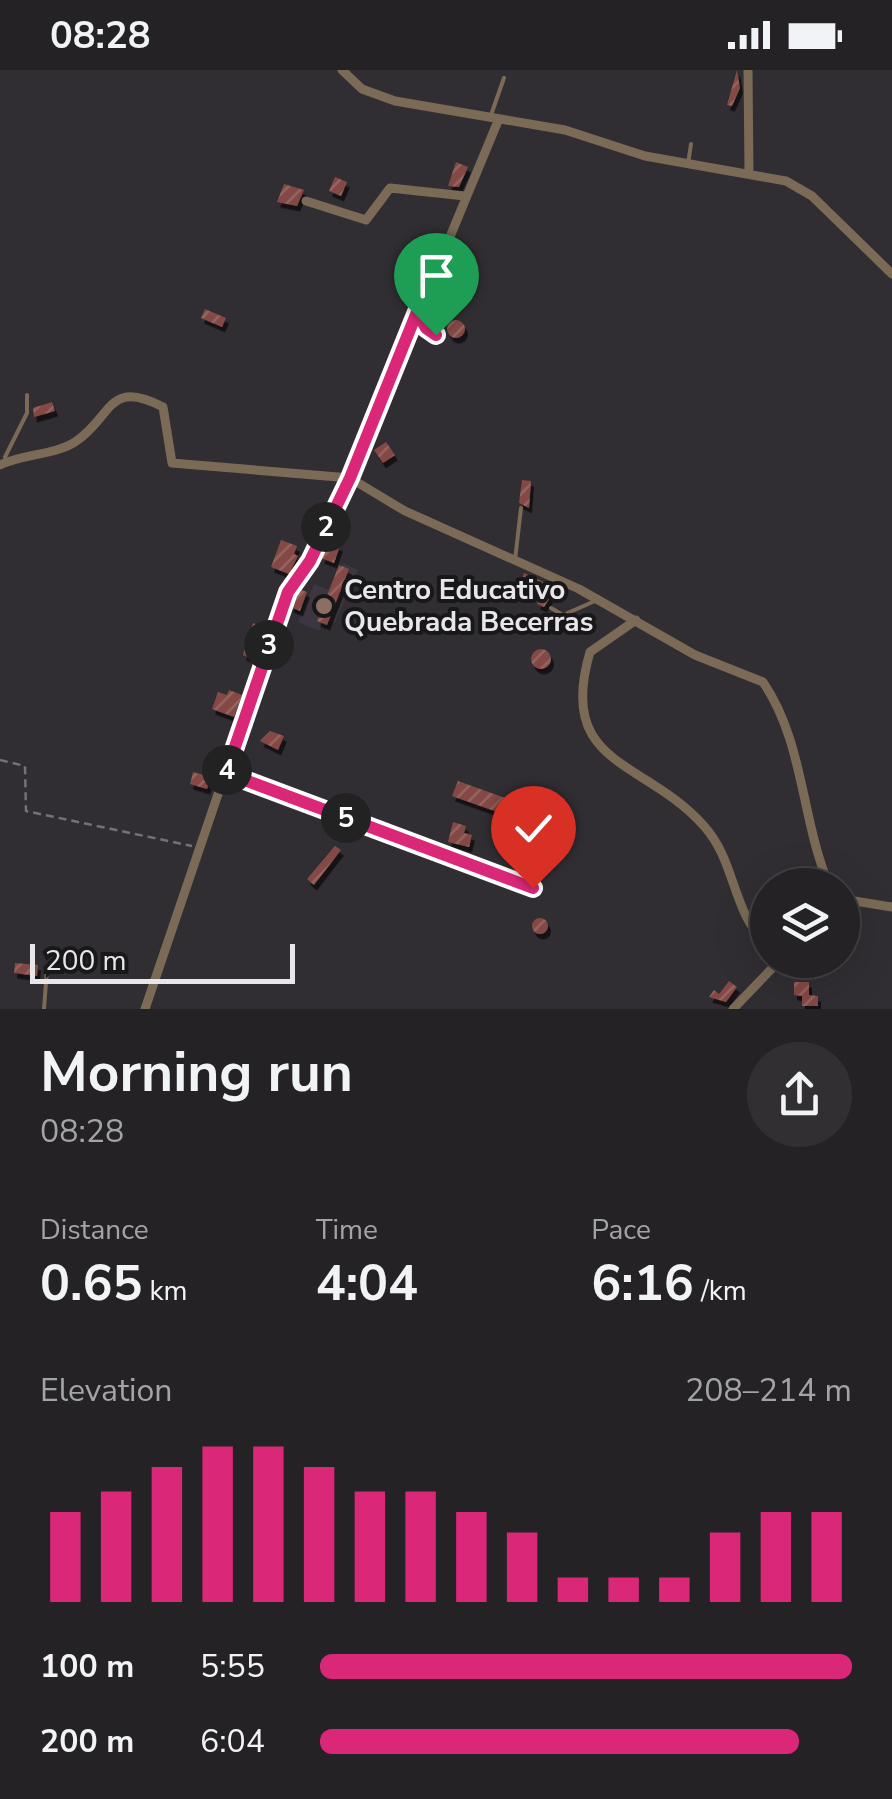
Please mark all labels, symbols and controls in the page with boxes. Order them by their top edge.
text: 08:28 [50,10,151,61]
pin [394,233,479,336]
icon: arrive [409,248,464,303]
pin: 2 [301,502,351,552]
text: 2 [318,508,334,546]
place label: Centro Educativo Quebrada Becerras [344,571,593,641]
marker: Centro Educativo Quebrada Becerras [313,595,335,617]
pin: 3 [244,620,294,670]
text: 3 [261,626,277,664]
pin: 4 [202,745,252,795]
text: 4 [219,751,235,789]
pin [491,786,576,889]
pin: 5 [321,793,371,843]
text: 5 [338,799,354,837]
icon: check [506,801,561,856]
map controls [750,868,860,978]
button: layers [750,868,860,978]
scale bar [30,939,295,984]
text: 200 m [45,942,127,980]
text: Morning run [40,1035,353,1110]
button: share [747,1042,852,1147]
text: 08:28 [40,1110,124,1153]
text: Distance [40,1211,149,1249]
text: Time [316,1211,378,1249]
text: Pace [591,1211,651,1249]
text: 0.65 [40,1249,142,1318]
text: 4:04 [316,1249,418,1318]
text: 6:16 [591,1249,694,1318]
text: km [142,1272,188,1310]
text: /km [694,1272,747,1310]
text: Elevation [40,1369,173,1412]
text: 208–214 m [685,1369,852,1412]
text: 100 m [40,1645,134,1688]
text: 5:55 [200,1645,265,1688]
text: 200 m [40,1720,134,1763]
text: 6:04 [200,1720,265,1763]

